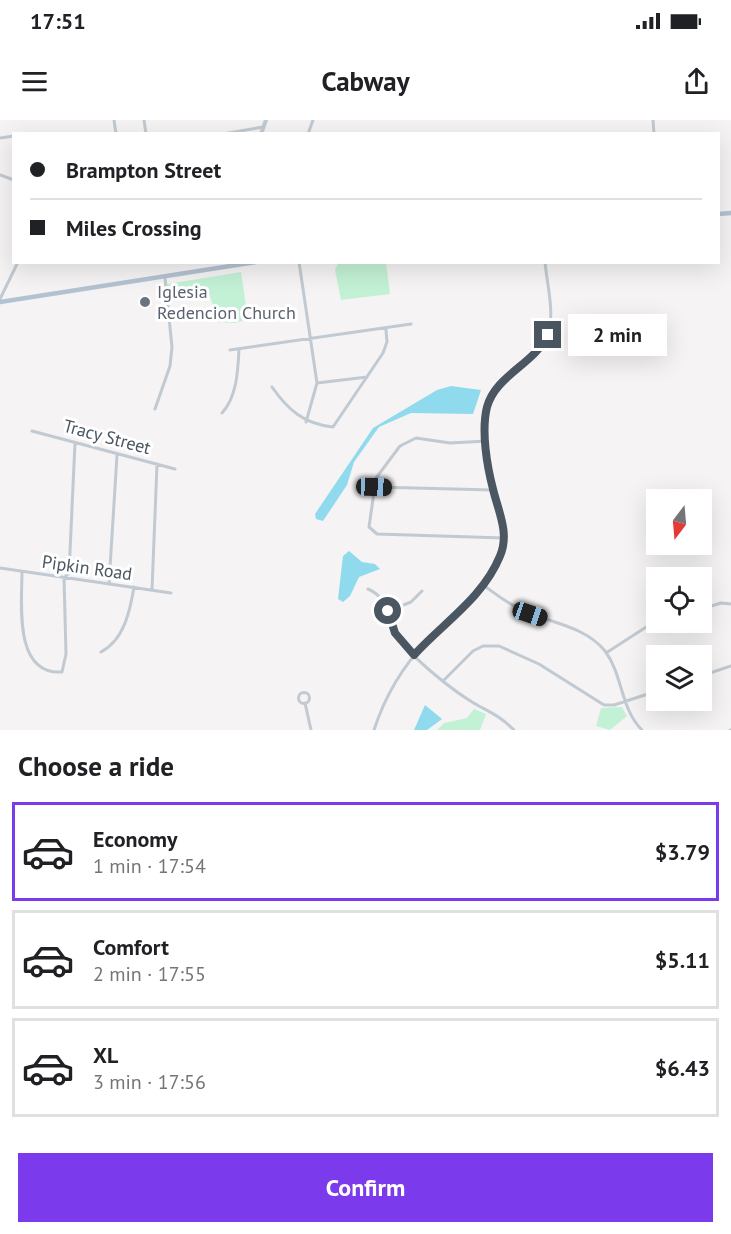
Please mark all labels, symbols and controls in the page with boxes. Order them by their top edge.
text: 17:51 [30,7,86,35]
text: Cabway [321,64,410,98]
icon: menu [18,65,51,98]
icon: share [680,65,713,98]
text: Brampton Street [66,156,221,184]
text: Miles Crossing [66,214,202,242]
place label: Iglesia Redencion Church [157,280,296,324]
marker: Iglesia Redencion Church [138,295,152,309]
callout: 2 min [569,314,668,356]
route end [534,321,561,348]
text: 2 min [593,322,642,348]
street label: Tracy Street [61,414,153,459]
car [356,477,392,497]
north arrow [646,489,712,555]
map controls [646,489,712,711]
street label: Pipkin Road [40,550,134,585]
button: locate [646,567,712,633]
route start [374,597,401,624]
car [510,600,550,628]
button: layers [646,645,712,711]
text: Choose a ride [18,749,174,783]
icon: car [21,825,75,879]
text: Economy [93,825,177,853]
text: $3.79 [655,838,710,866]
text: 1 min · 17:54 [93,853,206,879]
icon: car [21,933,75,987]
text: Comfort [93,933,169,961]
text: $5.11 [655,946,710,974]
text: 2 min · 17:55 [93,961,206,987]
icon: car [21,1041,75,1095]
text: XL [93,1041,118,1069]
text: $6.43 [655,1054,710,1082]
text: 3 min · 17:56 [93,1069,206,1095]
button: Confirm [18,1153,713,1222]

